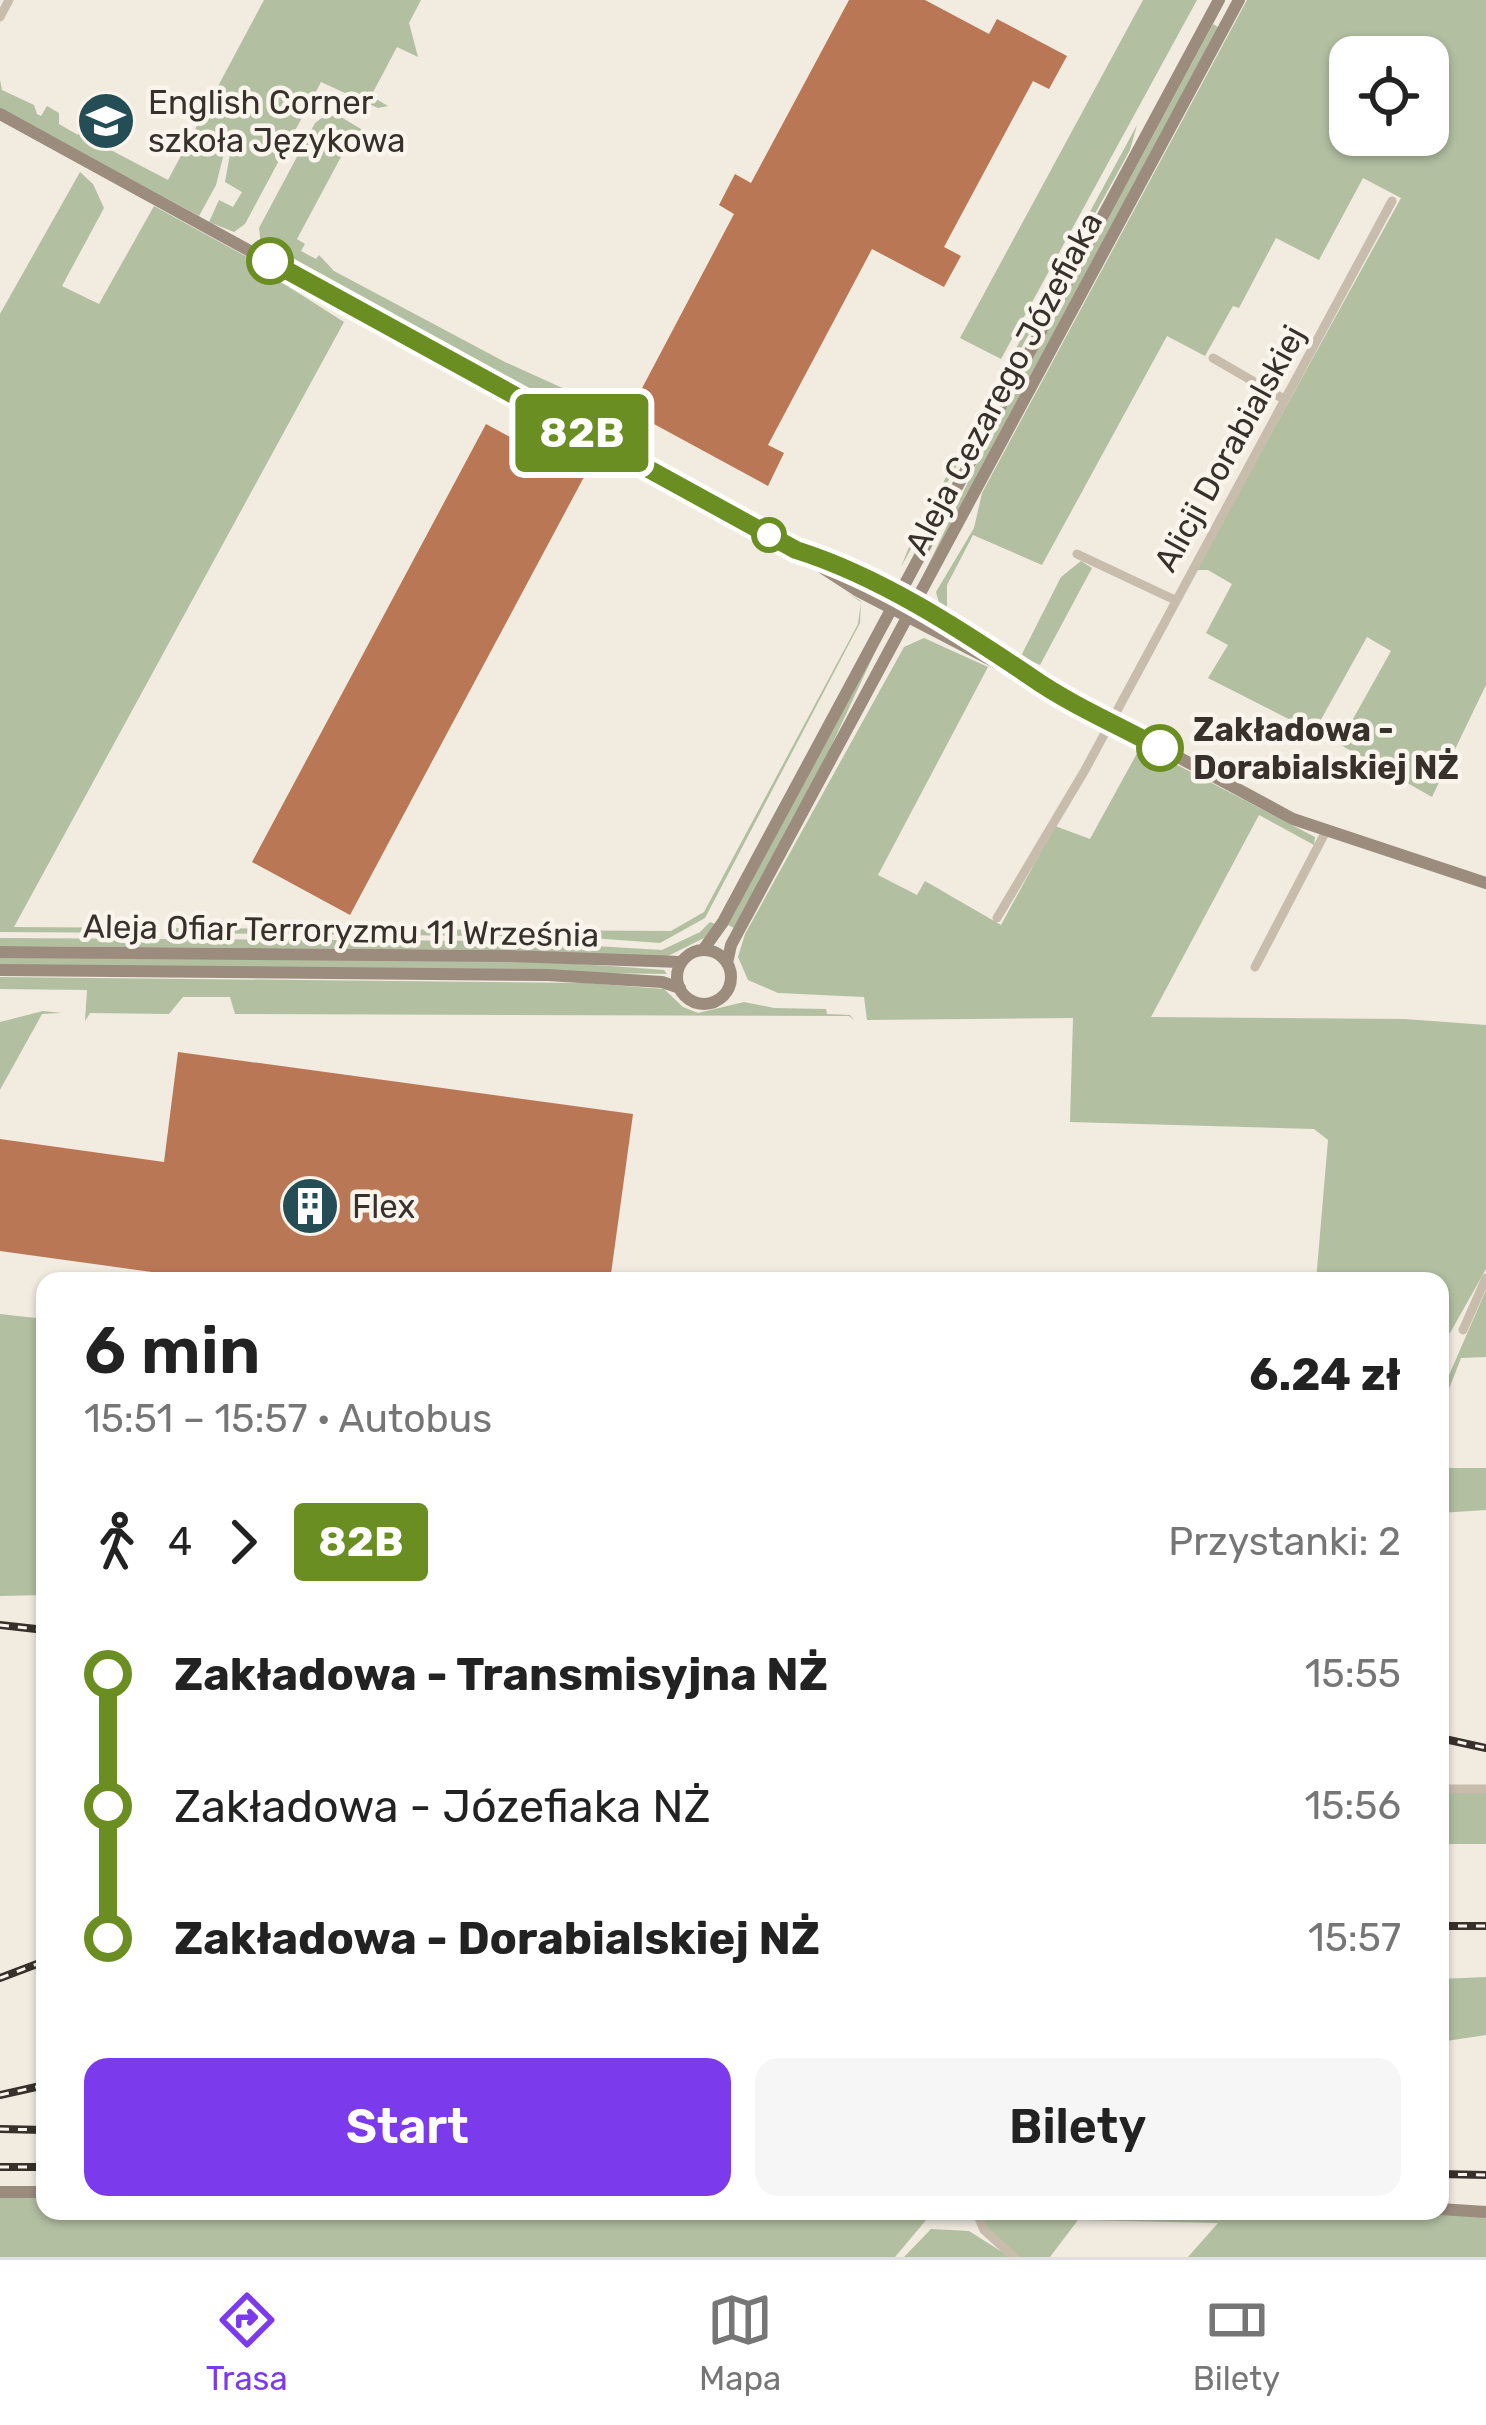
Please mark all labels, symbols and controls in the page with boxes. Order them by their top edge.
map controls [1329,36,1449,156]
button: locate [1329,36,1449,156]
place label: English Corner szkoła Językowa [148,83,405,160]
school or university icon: English Corner szkoła Językowa [75,90,137,152]
street label: Aleja Cezarego Józefiaka [897,205,1110,561]
unlabelled marker [248,239,292,283]
street label: Alicji Dorabialskiej [1146,318,1313,578]
line badge: 82B [513,394,651,472]
text: 82B [539,408,625,458]
unlabelled marker [753,519,785,551]
place label: Zakładowa - Dorabialskiej NŻ [1193,710,1459,787]
marker: Zakładowa - Dorabialskiej NŻ [1138,726,1182,770]
street label: Aleja Ofiar Terroryzmu 11 Września [82,906,599,955]
building icon: Flex [279,1175,341,1237]
place label: Flex [352,1187,415,1226]
text: 6 min [84,1311,261,1390]
text: 6.24 zł [1249,1348,1401,1401]
text: 15:51 – 15:57 · Autobus [84,1396,492,1442]
icon: walk [84,1509,150,1575]
icon: forward [210,1509,276,1575]
text: 82B [318,1517,404,1567]
text: 4 [168,1519,192,1565]
text: Przystanki: 2 [1168,1519,1401,1565]
text: Zakładowa - Transmisyjna NŻ [174,1648,828,1701]
text: 15:55 [1305,1651,1401,1697]
text: Zakładowa - Józefiaka NŻ [174,1780,711,1833]
text: 15:56 [1304,1783,1401,1829]
text: Zakładowa - Dorabialskiej NŻ [174,1912,820,1965]
text: 15:57 [1308,1915,1401,1961]
button: Start [84,2058,731,2196]
button: Bilety [755,2058,1401,2196]
tab: Trasa [206,2287,288,2398]
tab: Mapa [699,2287,781,2398]
tab: Bilety [1193,2287,1280,2398]

